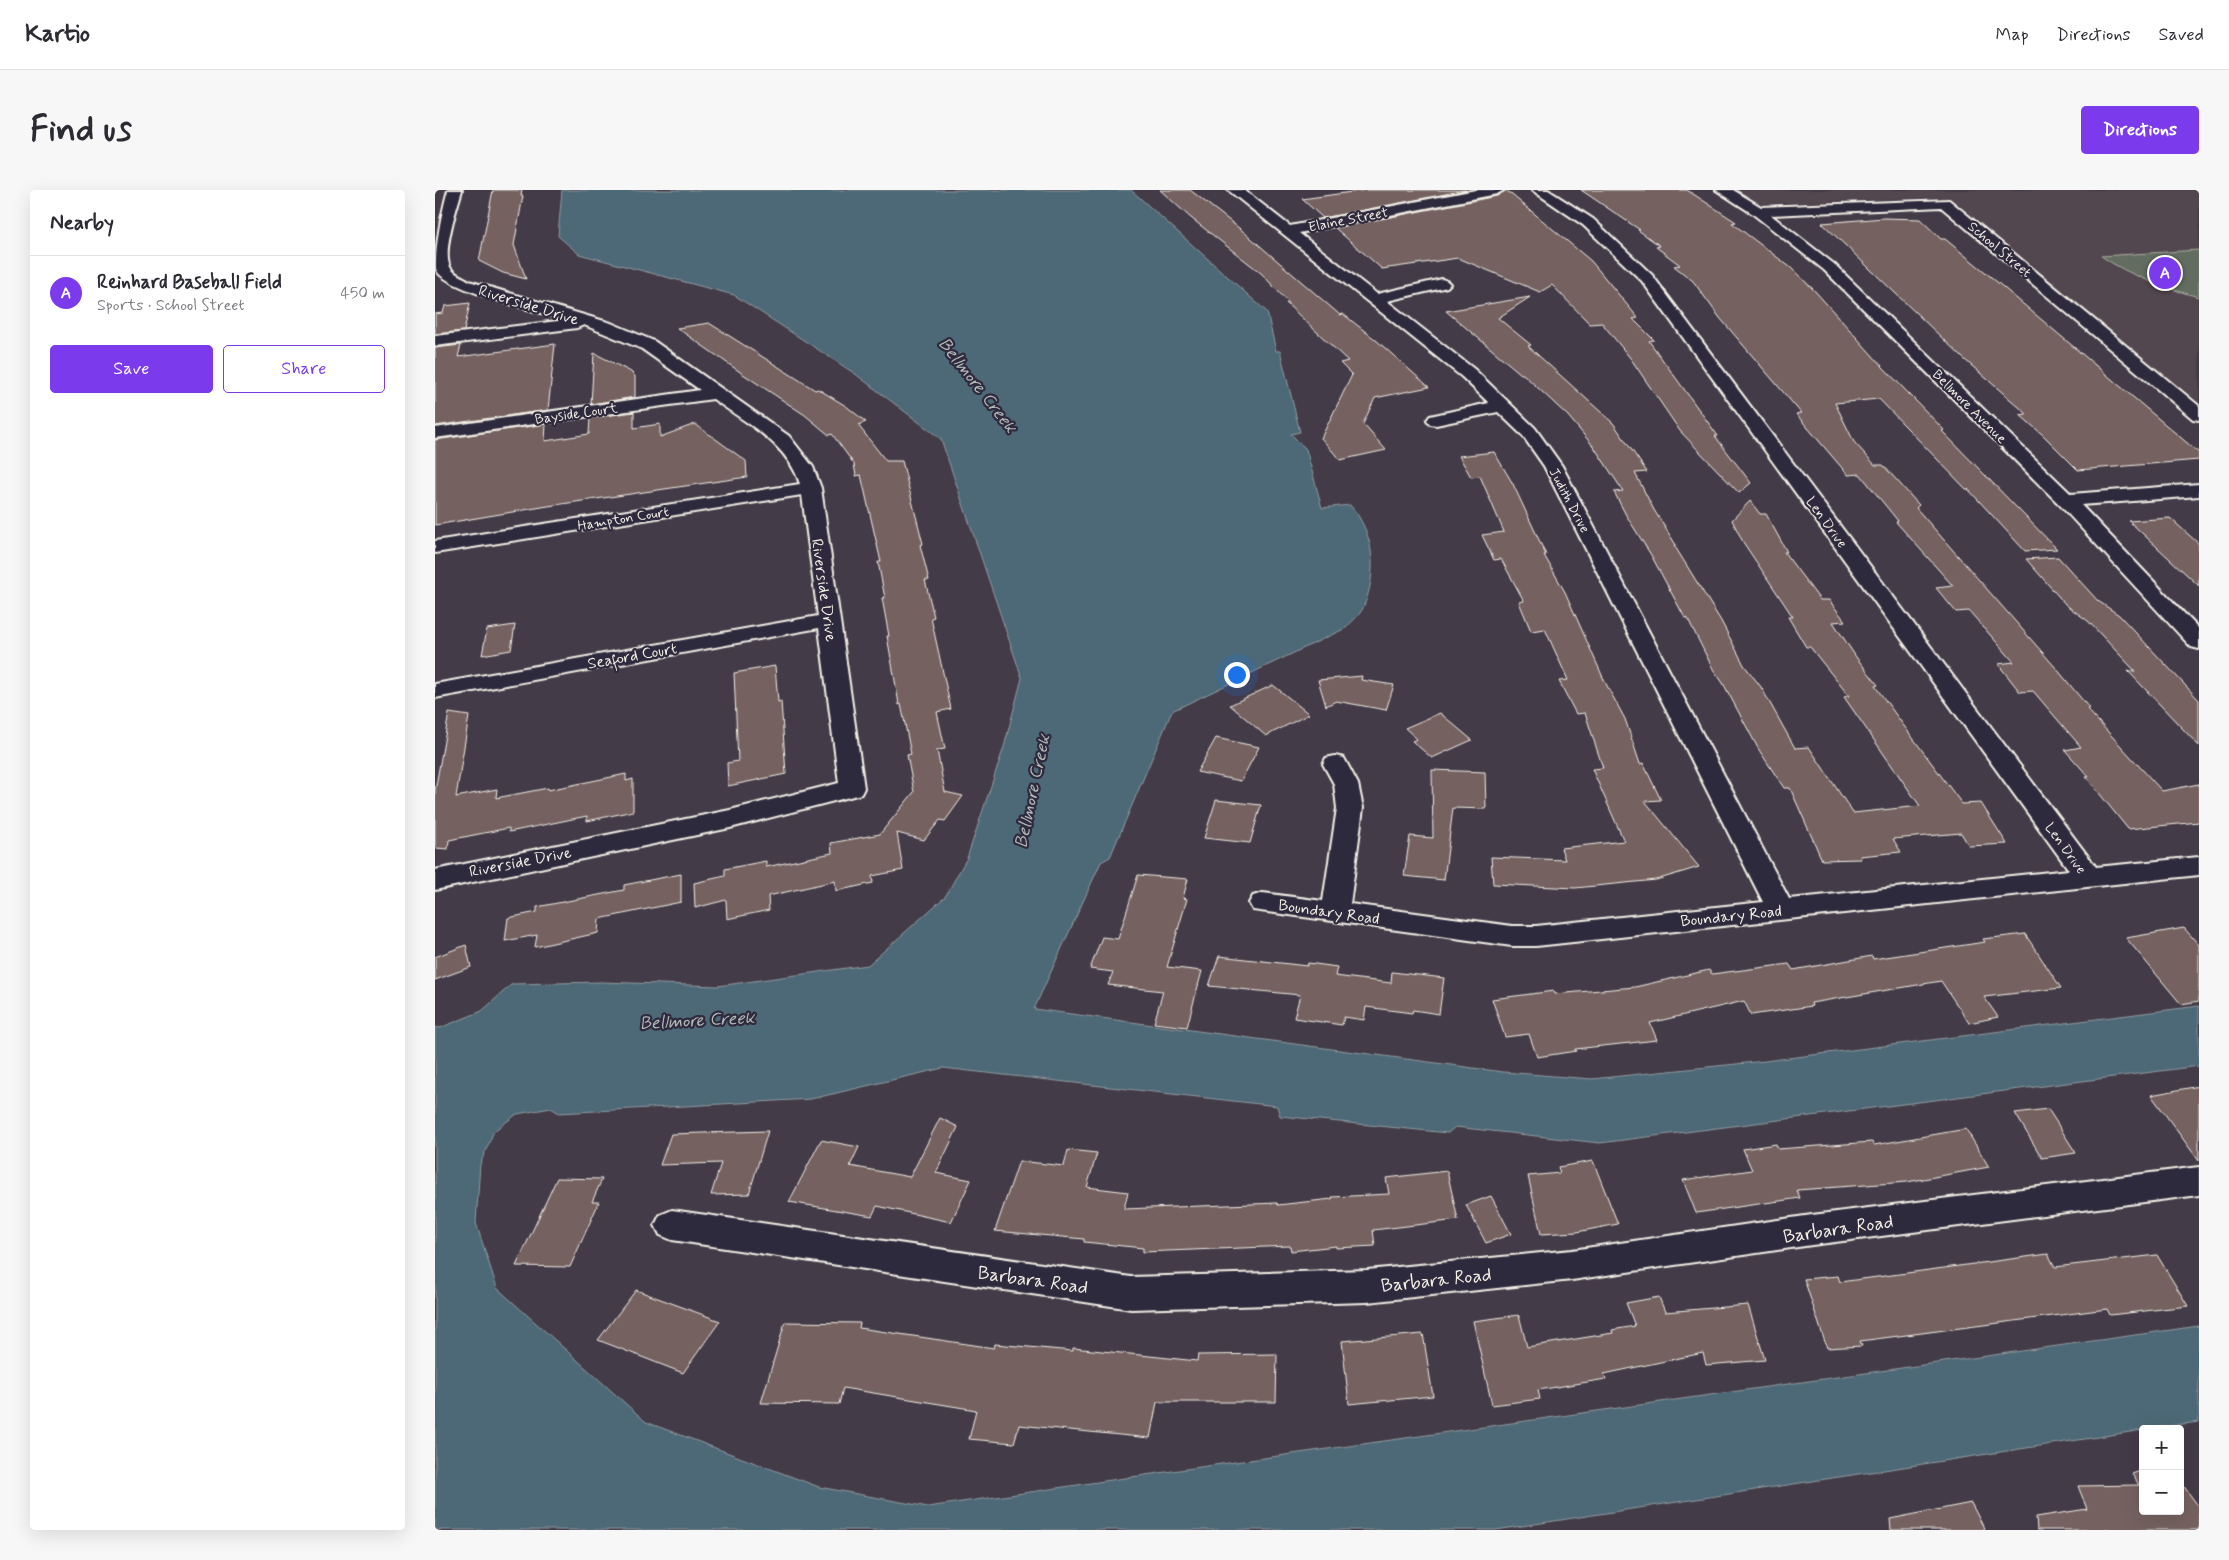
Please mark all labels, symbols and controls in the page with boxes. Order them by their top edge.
text: Kartio [25,19,90,50]
text: Map [1996,23,2029,47]
text: Directions [2057,23,2131,47]
text: Saved [2159,23,2204,47]
button: Directions [2081,106,2199,154]
text: Find us [30,107,132,153]
street label: Elaine Street [1307,203,1390,237]
text: Nearby [50,209,114,237]
street label: School Street [1964,218,2035,282]
pin: A [2149,254,2181,292]
text: Reinhard Baseball Field [97,270,282,295]
street label: Riverside Drive [476,280,582,331]
text: A [61,283,71,304]
text: 450 m [340,283,385,304]
text: Sports · School Street [97,295,245,316]
water label: Bellmore Creek [932,333,1023,439]
button: Save [50,345,213,393]
button: Share [223,345,385,393]
street label: Bellmore Avenue [1928,366,2010,448]
street label: Bayside Court [534,399,619,429]
street label: Judith Drive [1544,465,1594,536]
street label: Len Drive [1802,493,1851,552]
street label: Hampton Court [576,503,670,535]
street label: Riverside Drive [806,537,841,644]
street label: Seaford Court [586,638,679,677]
your location [1224,662,1250,688]
water label: Bellmore Creek [1009,731,1057,850]
street label: Len Drive [2041,819,2090,878]
street label: Riverside Drive [467,842,574,883]
street label: Boundary Road [1277,895,1381,930]
street label: Boundary Road [1679,901,1783,932]
water label: Bellmore Creek [639,1006,756,1036]
street label: Barbara Road [1781,1209,1895,1250]
street label: Barbara Road [976,1260,1090,1301]
street label: Barbara Road [1380,1262,1493,1299]
map controls [2139,1425,2184,1515]
button: + [2139,1425,2184,1470]
button: − [2139,1470,2184,1515]

